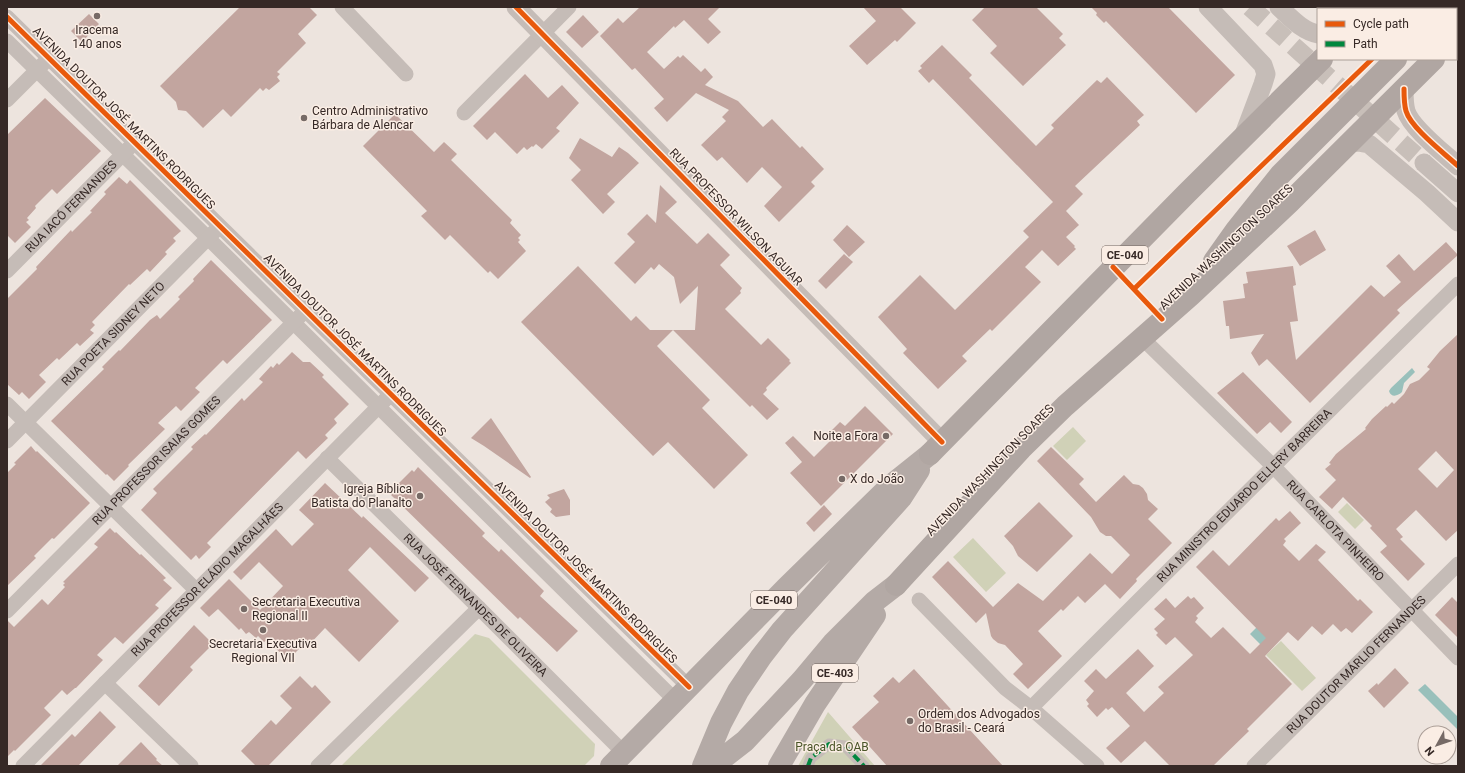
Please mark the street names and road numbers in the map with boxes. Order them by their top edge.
street label: AVENIDA DOUTOR JOSÉ MARTINS RODRIGUES [30,23,219,212]
street label: RUA PROFESSOR WILSON AGUIAR [667,146,806,289]
street label: RUA IACÓ FERNANDES [23,157,120,255]
street label: AVENIDA WASHINGTON SOARES [1156,181,1296,313]
road number: CE-040 [1102,246,1148,264]
street label: AVENIDA DOUTOR JOSÉ MARTINS RODRIGUES [261,250,450,439]
street label: RUA POETA SIDNEY NETO [59,279,168,389]
street label: RUA PROFESSOR ISAIAS GOMES [89,393,223,528]
street label: AVENIDA WASHINGTON SOARES [923,401,1057,539]
street label: RUA MINISTRO EDUARDO ELLERY BARREIRA [1154,405,1334,585]
street label: AVENIDA DOUTOR JOSÉ MARTINS RODRIGUES [492,477,681,666]
street label: RUA CARLOTA PINHEIRO [1284,477,1387,584]
street label: RUA PROFESSOR ELÁDIO MAGALHÃES [128,500,286,659]
street label: RUA JOSÉ FERNANDES DE OLIVEIRA [401,531,551,680]
road number: CE-040 [751,591,797,609]
street label: RUA DOUTOR MÁRLIO FERNANDES [1284,593,1429,737]
road number: CE-403 [812,664,858,682]

